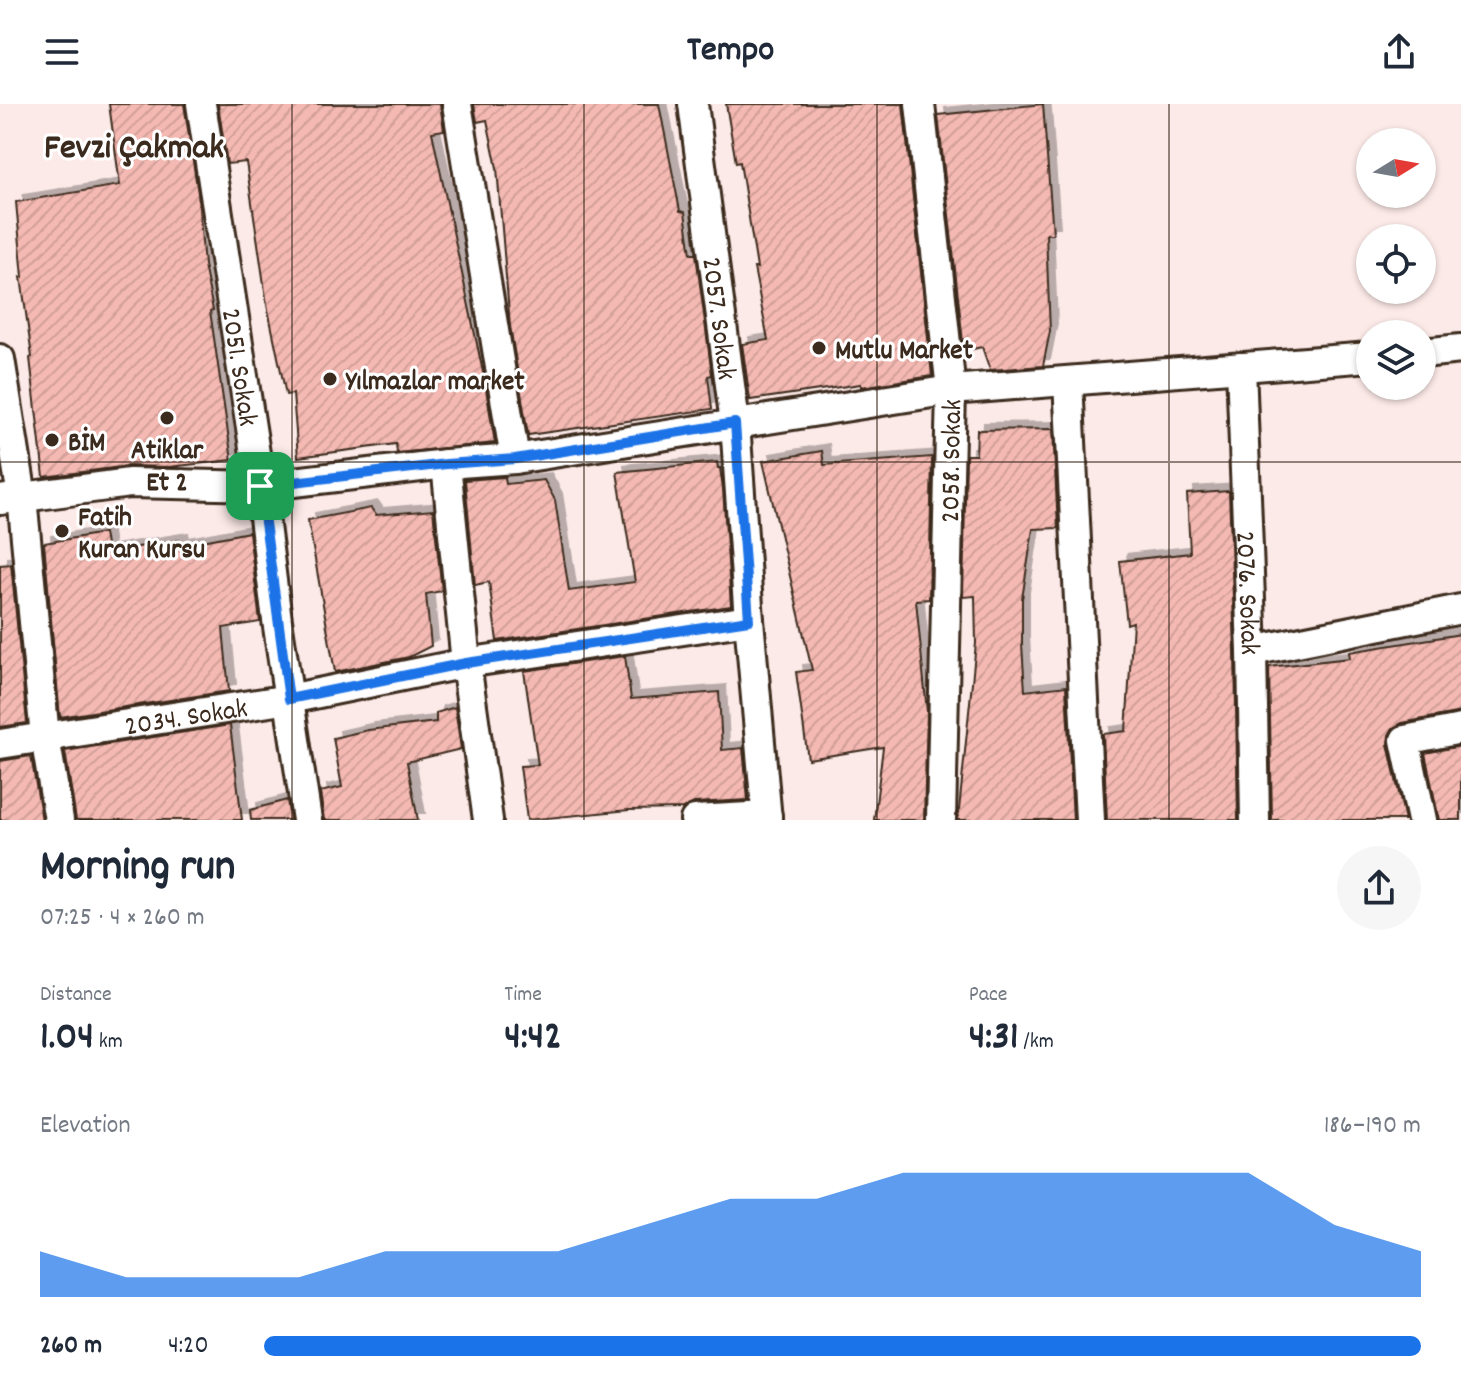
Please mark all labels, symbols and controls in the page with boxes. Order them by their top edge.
text: Tempo [687,26,774,78]
icon: menu [40,30,84,74]
icon: share [1377,30,1421,74]
district label: Fevzi Çakmak [44,124,224,176]
north arrow [1356,128,1436,208]
map controls [1356,128,1436,400]
button: locate [1356,224,1436,304]
street label: 2057. Sokak [688,255,744,383]
street label: 2051. Sokak [208,306,265,429]
button: layers [1356,320,1436,400]
place label: Mutlu Market [835,333,974,373]
marker: Mutlu Market [810,339,828,357]
place label: Yılmazlar market [345,364,525,404]
marker: Yılmazlar market [321,370,339,388]
street label: 2058. Sokak [933,399,975,523]
marker: Atiklar Et 2 [158,409,176,427]
place label: BİM [68,425,106,465]
marker: BİM [43,431,61,449]
place label: Atiklar Et 2 [131,433,204,505]
pin [226,452,294,520]
icon: arrive [238,464,282,508]
place label: Fatih Kuran Kursu [78,500,205,572]
marker: Fatih Kuran Kursu [53,522,71,540]
street label: 2076. Sokak [1222,530,1267,656]
street label: 2034. Sokak [122,691,251,749]
text: Morning run [40,838,235,901]
button: share [1337,846,1421,930]
text: 07:25 · 4 × 260 m [40,900,205,937]
text: Distance [40,980,112,1011]
text: Time [504,980,542,1011]
text: Pace [969,980,1008,1011]
text: 1.04 [40,1011,94,1068]
text: 4:42 [504,1011,562,1068]
text: 4:31 [969,1011,1018,1068]
text: km [94,1027,123,1058]
text: /km [1018,1027,1054,1058]
text: Elevation [40,1108,130,1145]
text: 186–190 m [1324,1108,1421,1145]
text: 260 m [40,1328,102,1365]
text: 4:20 [168,1328,209,1365]

